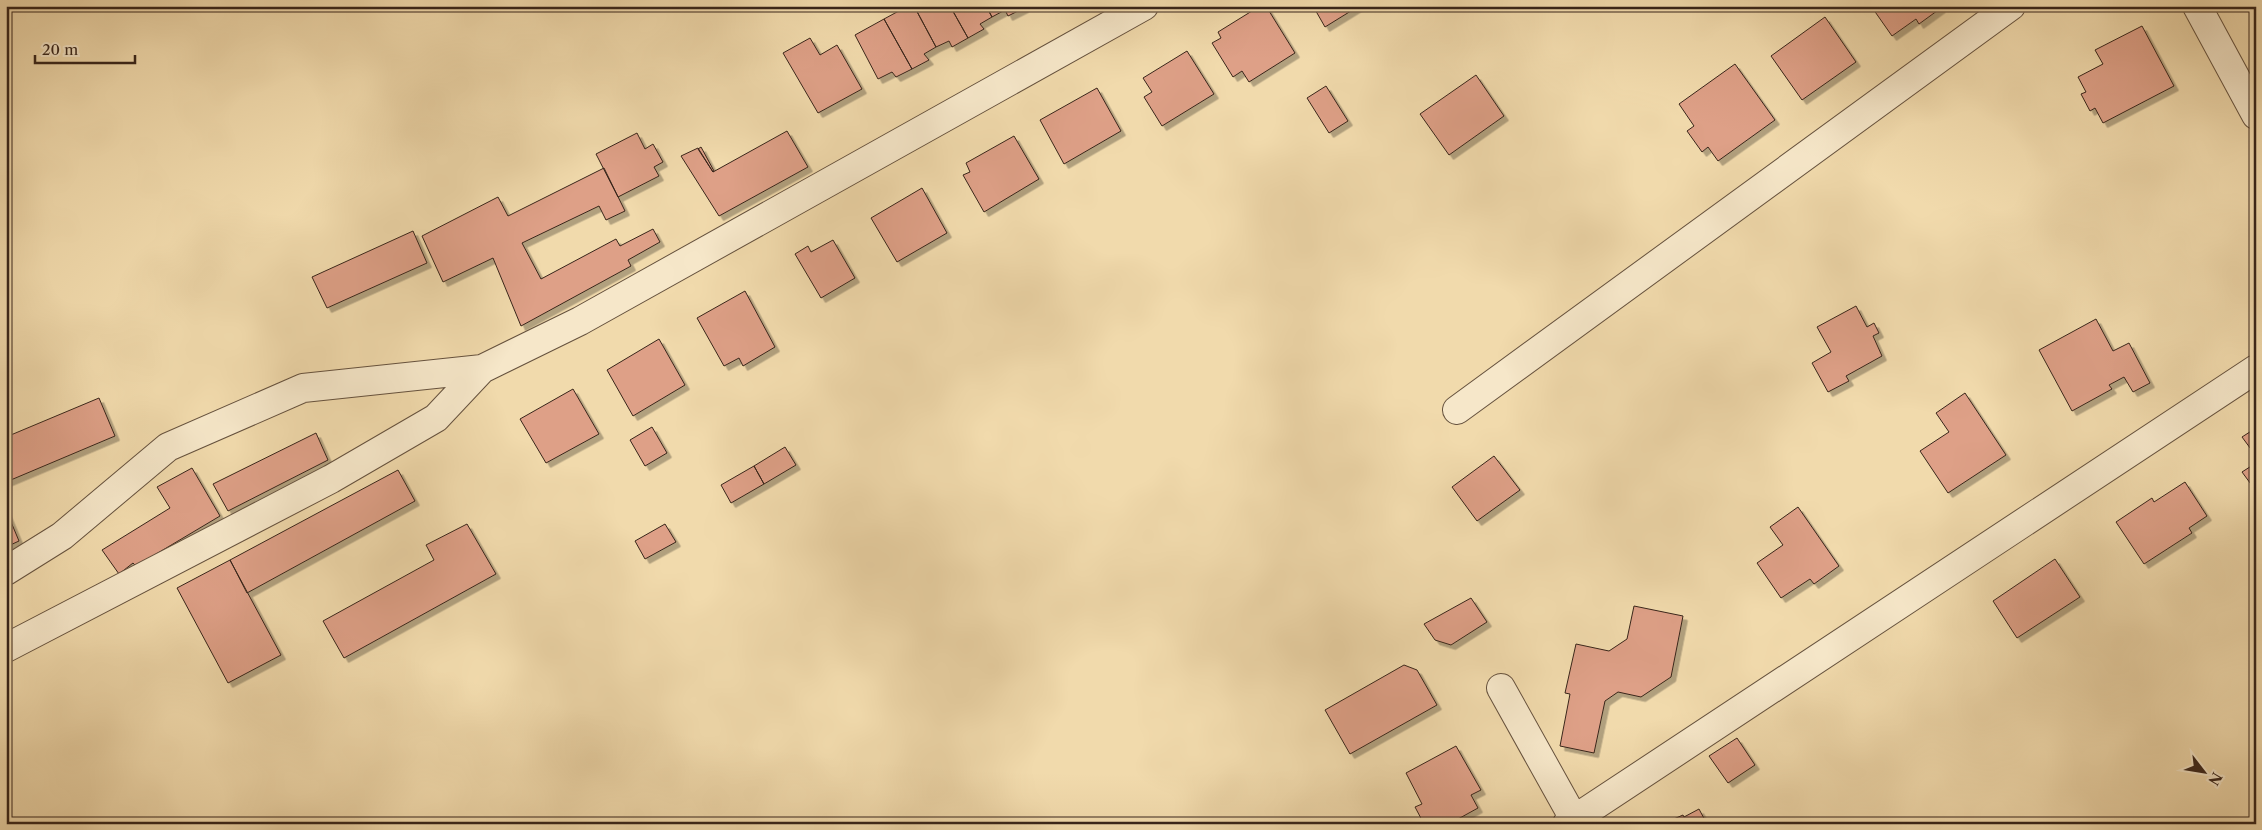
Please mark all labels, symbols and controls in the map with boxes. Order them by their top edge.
scale bar [35,32,135,64]
text: 20 m [42,40,78,59]
north arrow [2180,748,2230,798]
text: N [2204,769,2226,789]

